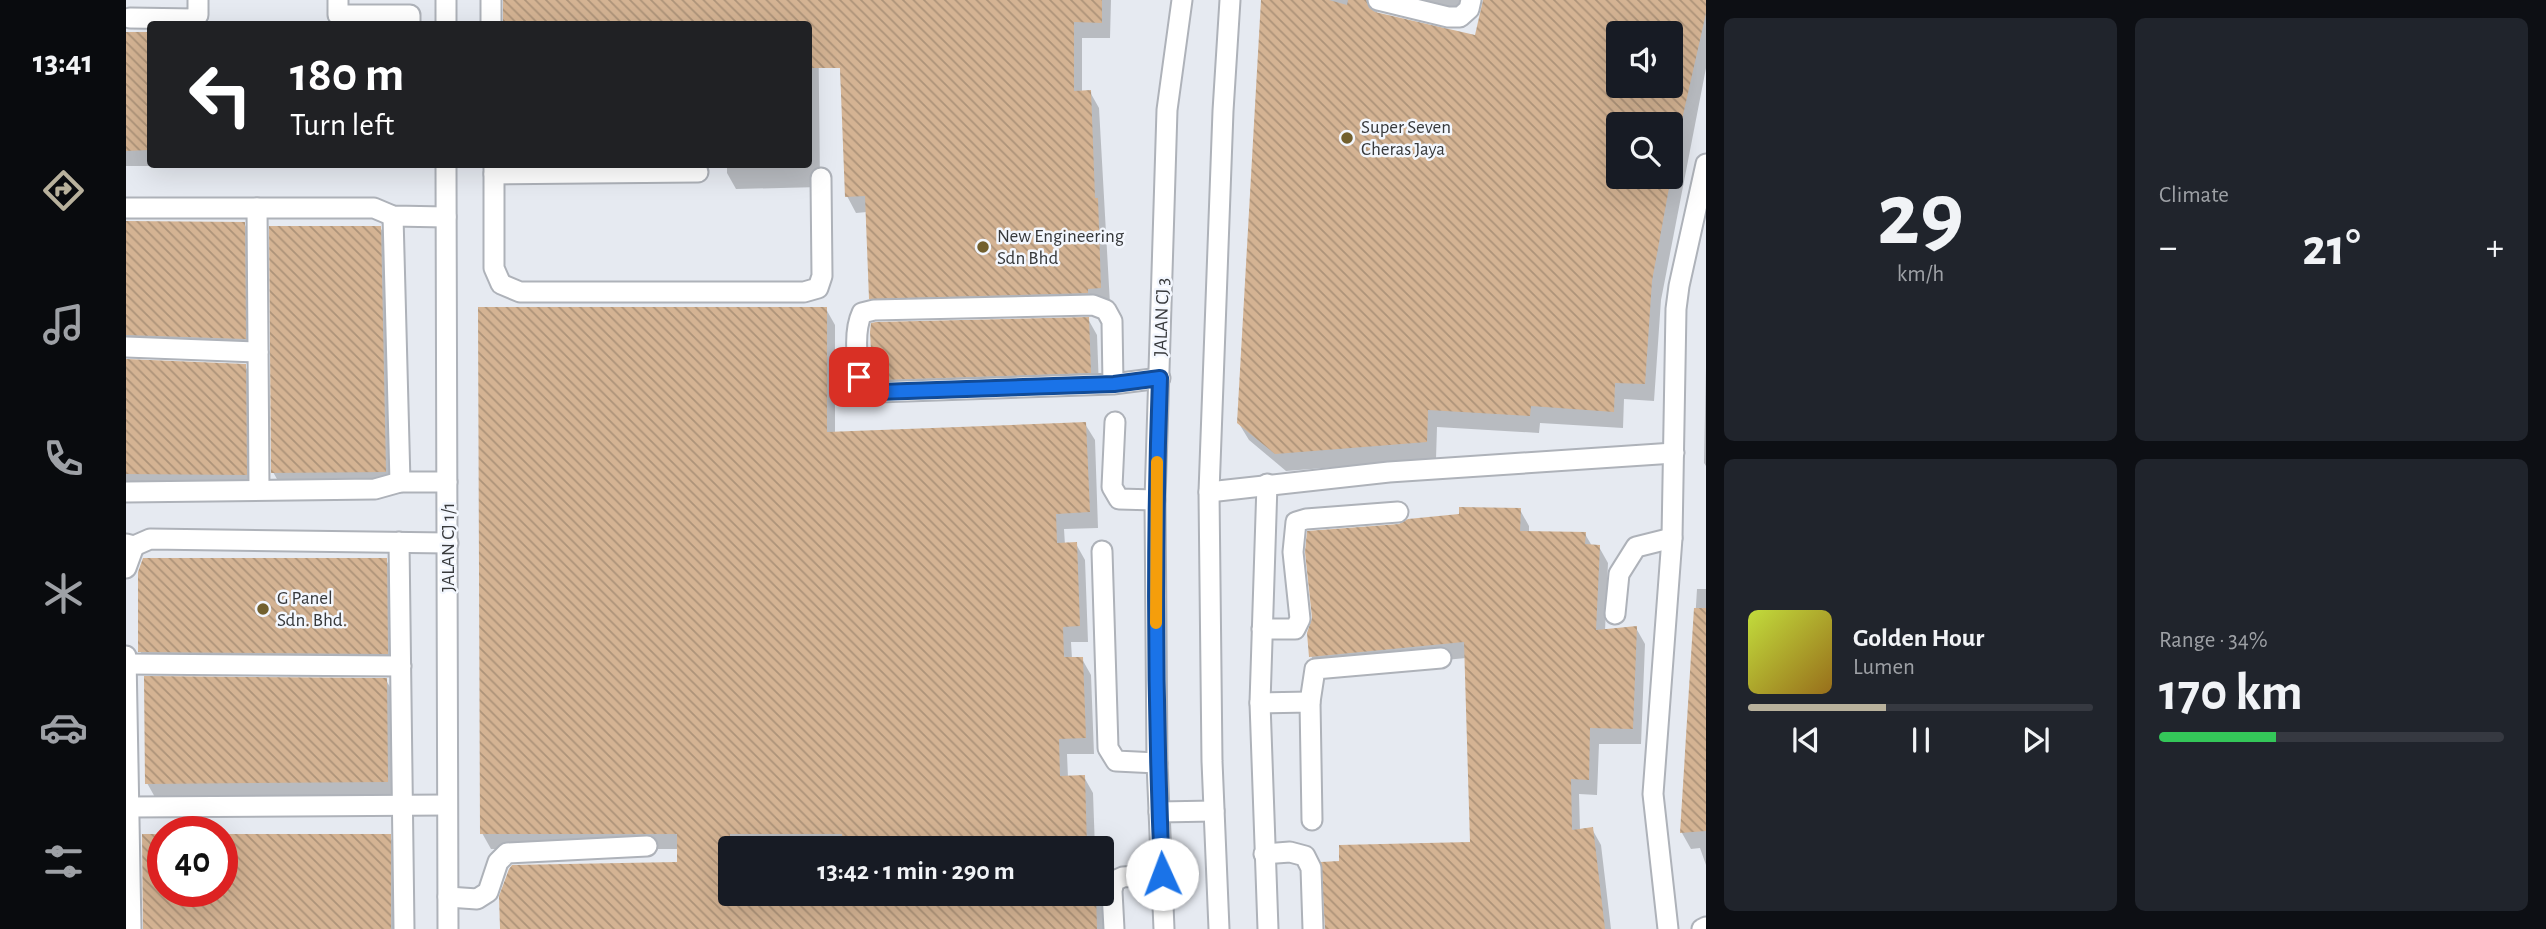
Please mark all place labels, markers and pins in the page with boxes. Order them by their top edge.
place label: Super Seven Cheras Jaya [1361,118,1451,159]
marker: Super Seven Cheras Jaya [1339,130,1355,146]
place label: New Engineering Sdn Bhd [997,227,1125,268]
marker: New Engineering Sdn Bhd [975,239,991,255]
pin [829,347,889,407]
place label: G Panel Sdn. Bhd. [277,589,347,630]
marker: G Panel Sdn. Bhd. [255,601,271,617]

